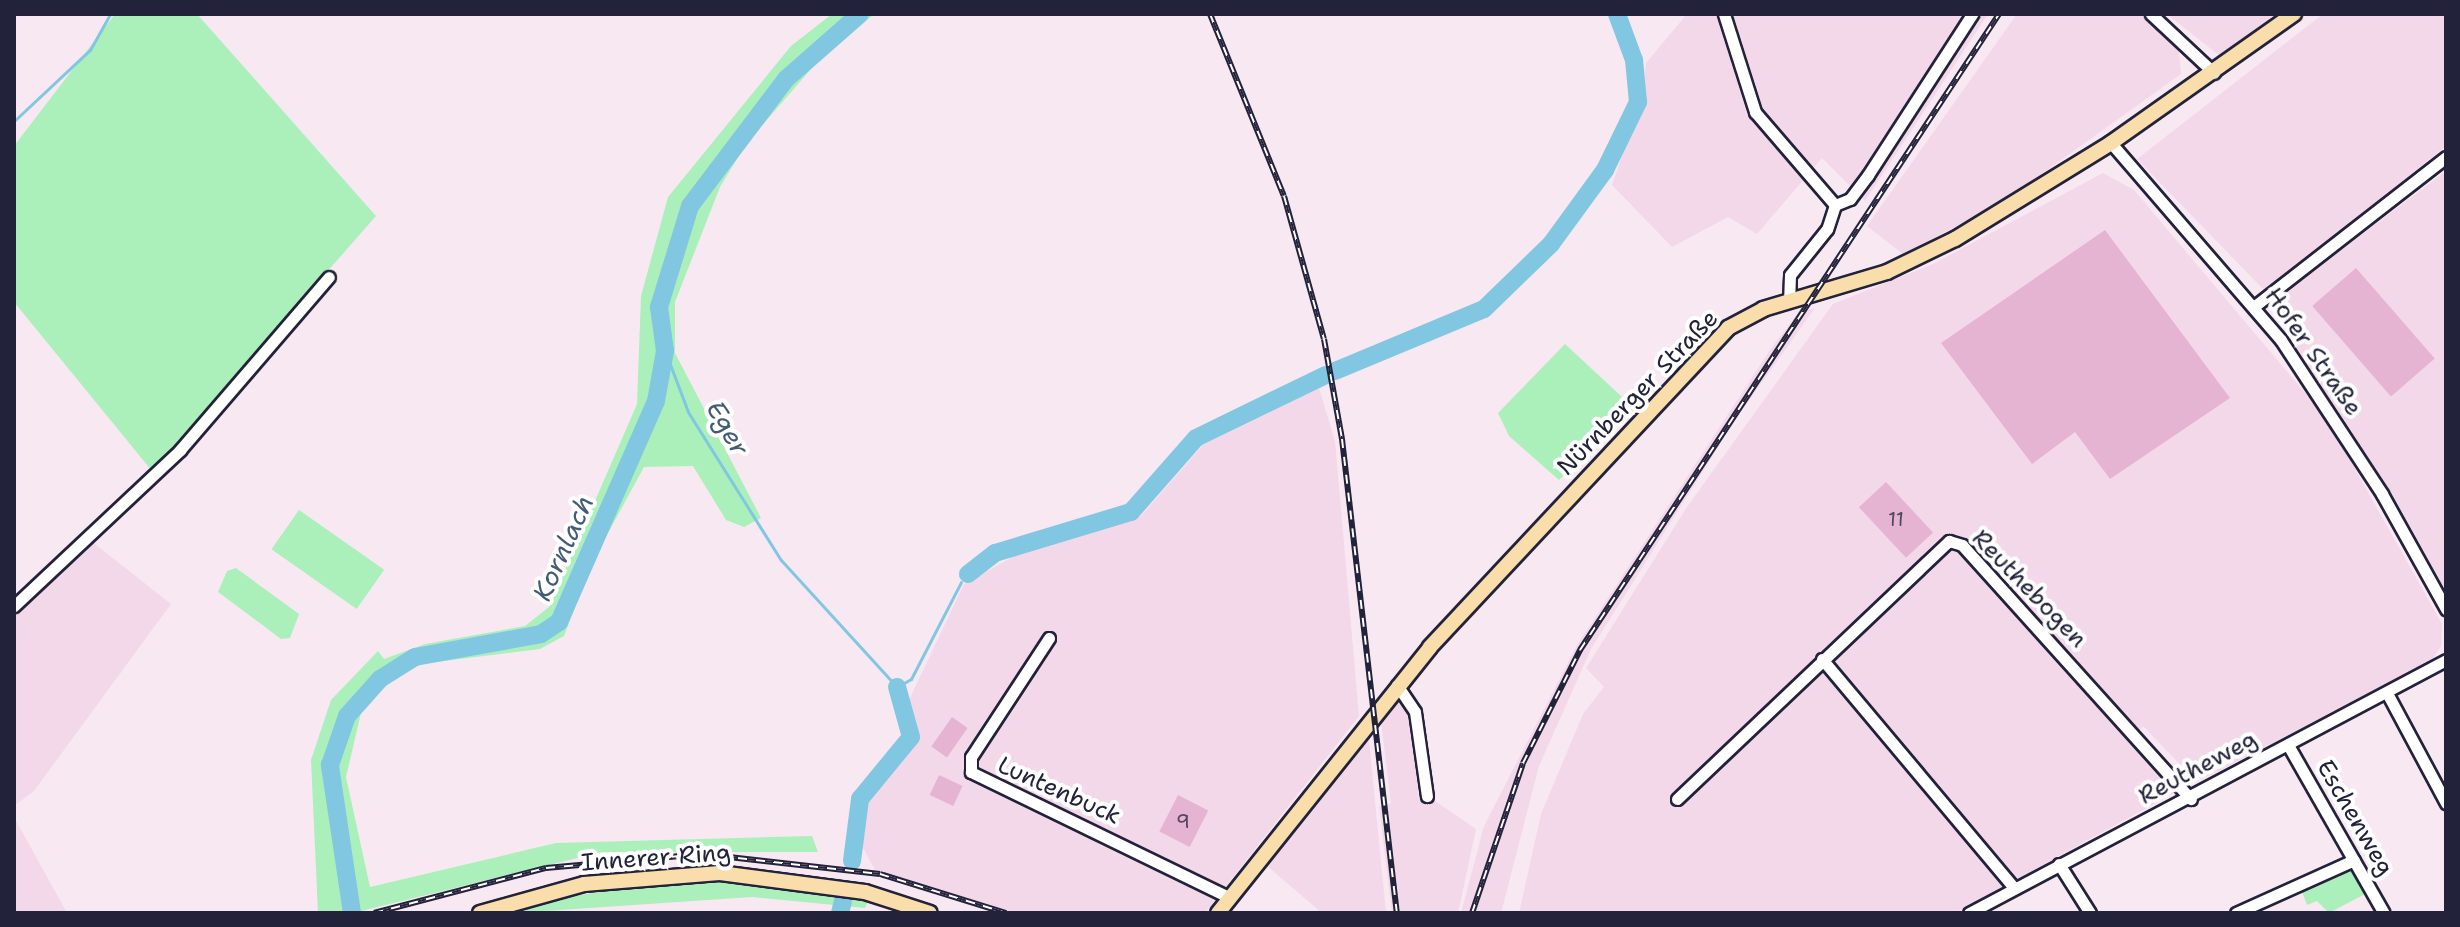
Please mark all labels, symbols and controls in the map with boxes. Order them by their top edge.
street label: Hofer Straße [2258,283,2368,421]
street label: Nürnberger Straße [1552,304,1724,482]
water label: Eger [700,395,756,461]
water label: Kornlach [526,490,600,606]
house number: 11 [1888,507,1904,531]
street label: Reuthebogen [1966,524,2092,654]
street label: Reutheweg [2134,725,2262,811]
street label: Luntenbuck [993,751,1125,831]
street label: Eschenweg [2310,755,2400,881]
house number: 9 [1176,809,1190,833]
street label: Innerer Ring [580,838,732,878]

